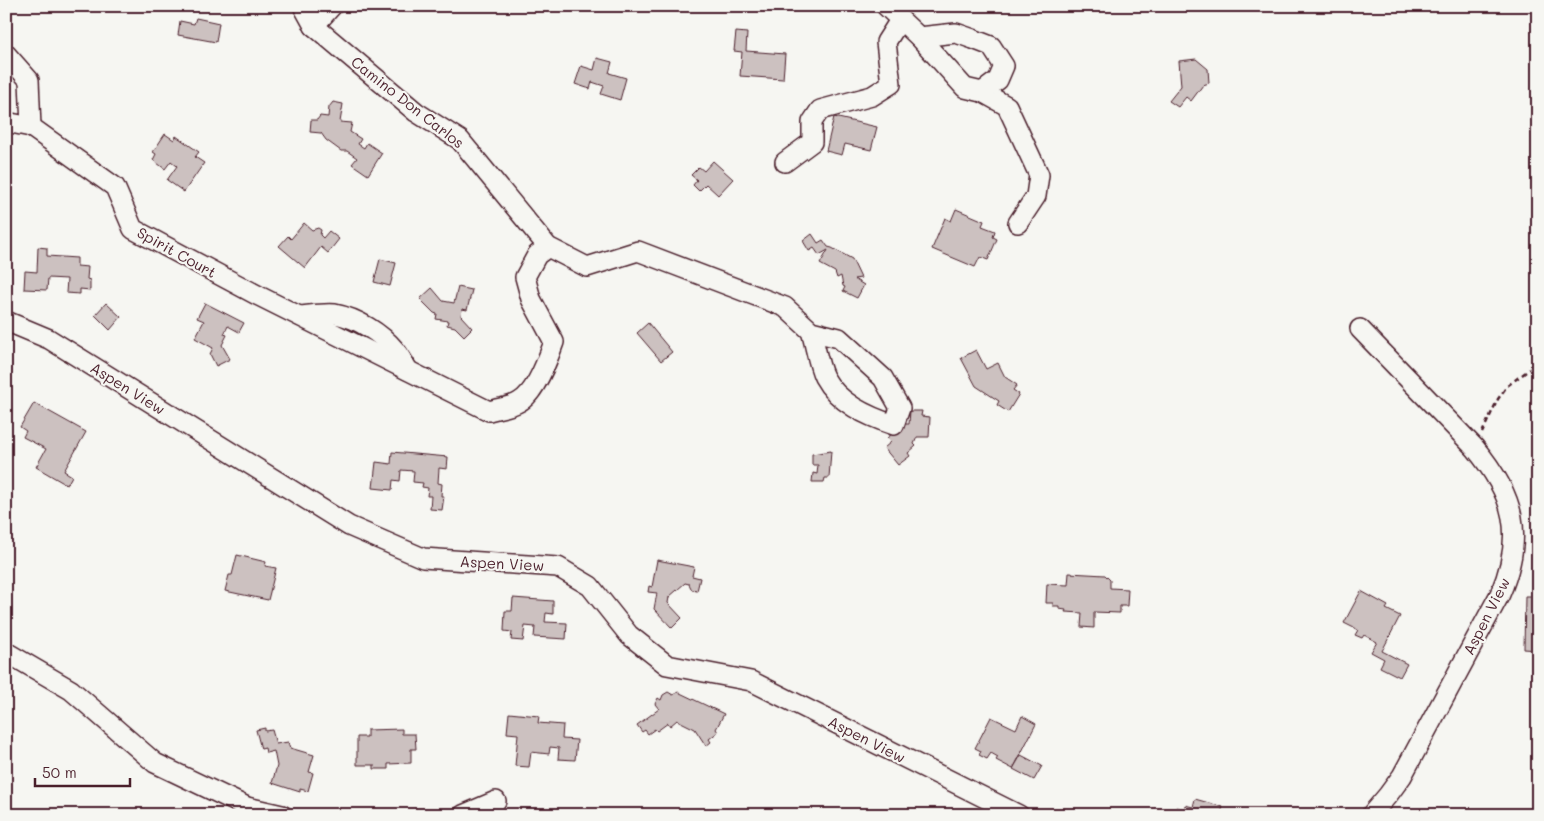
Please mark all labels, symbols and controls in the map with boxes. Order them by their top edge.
street label: Camino Don Carlos [347,51,469,153]
street label: Spirit Court [134,222,220,282]
street label: Aspen View [87,357,169,419]
street label: Aspen View [459,551,545,575]
street label: Aspen View [1458,574,1514,658]
street label: Aspen View [825,711,909,767]
scale bar [35,756,130,788]
text: 50 m [42,762,77,782]

